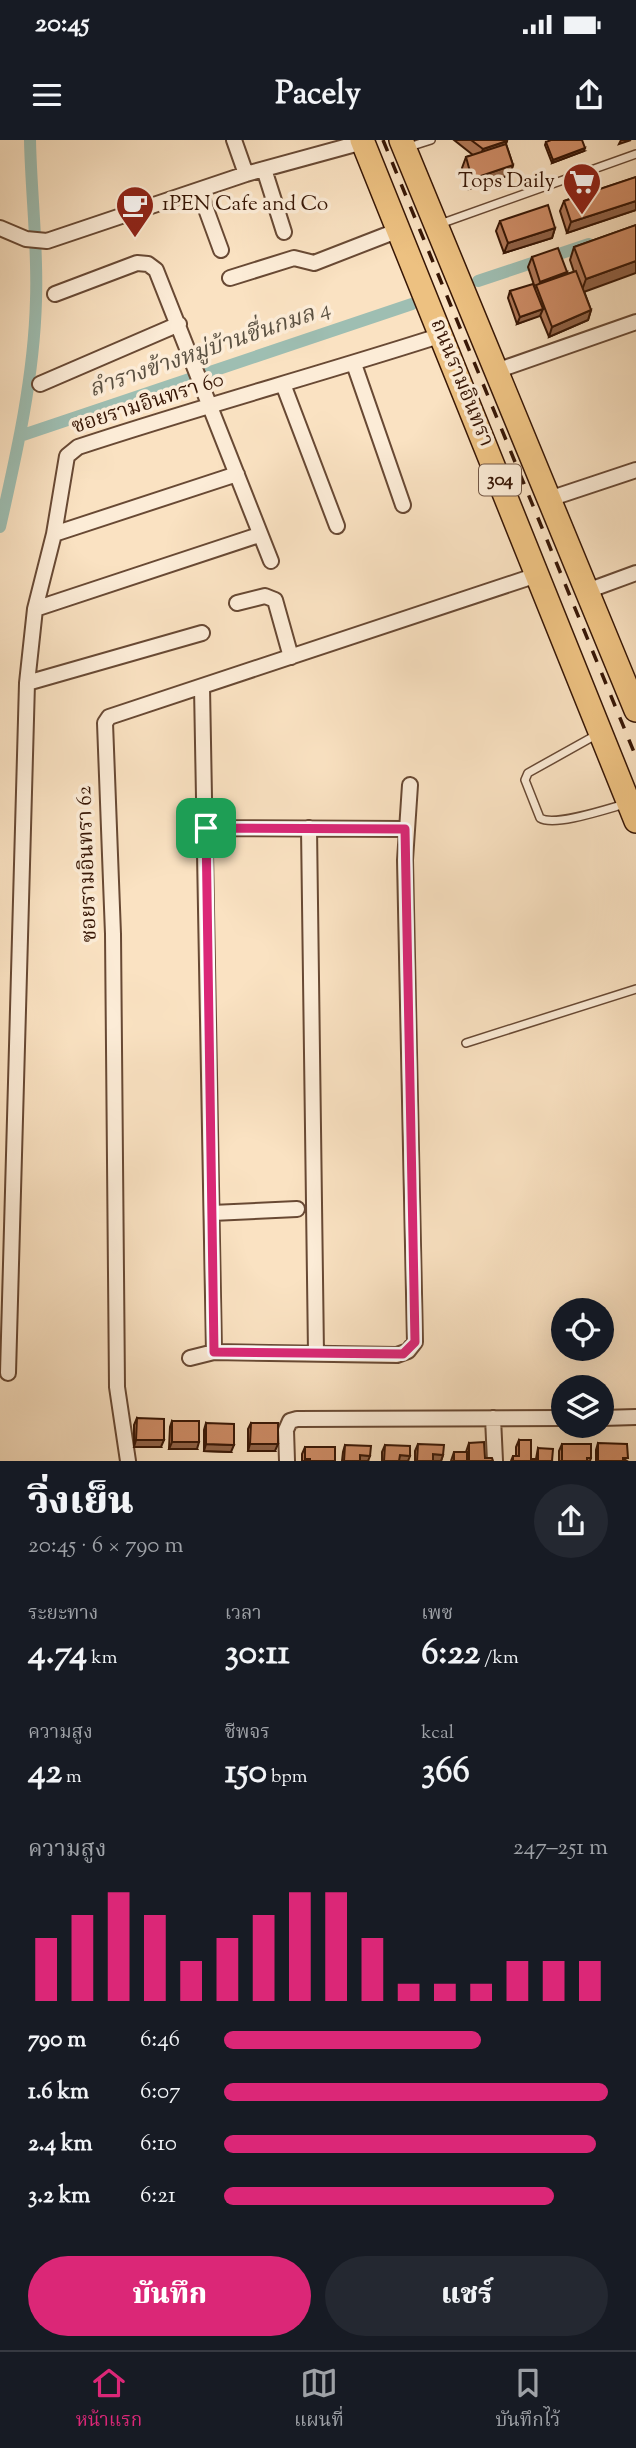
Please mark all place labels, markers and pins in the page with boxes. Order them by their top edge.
supermarket icon: Tops Daily [561,161,603,216]
place label: Tops Daily [458,167,556,197]
cafe icon: 1PEN Cafe and Co [114,184,156,239]
place label: 1PEN Cafe and Co [162,190,328,220]
pin [176,798,236,858]

